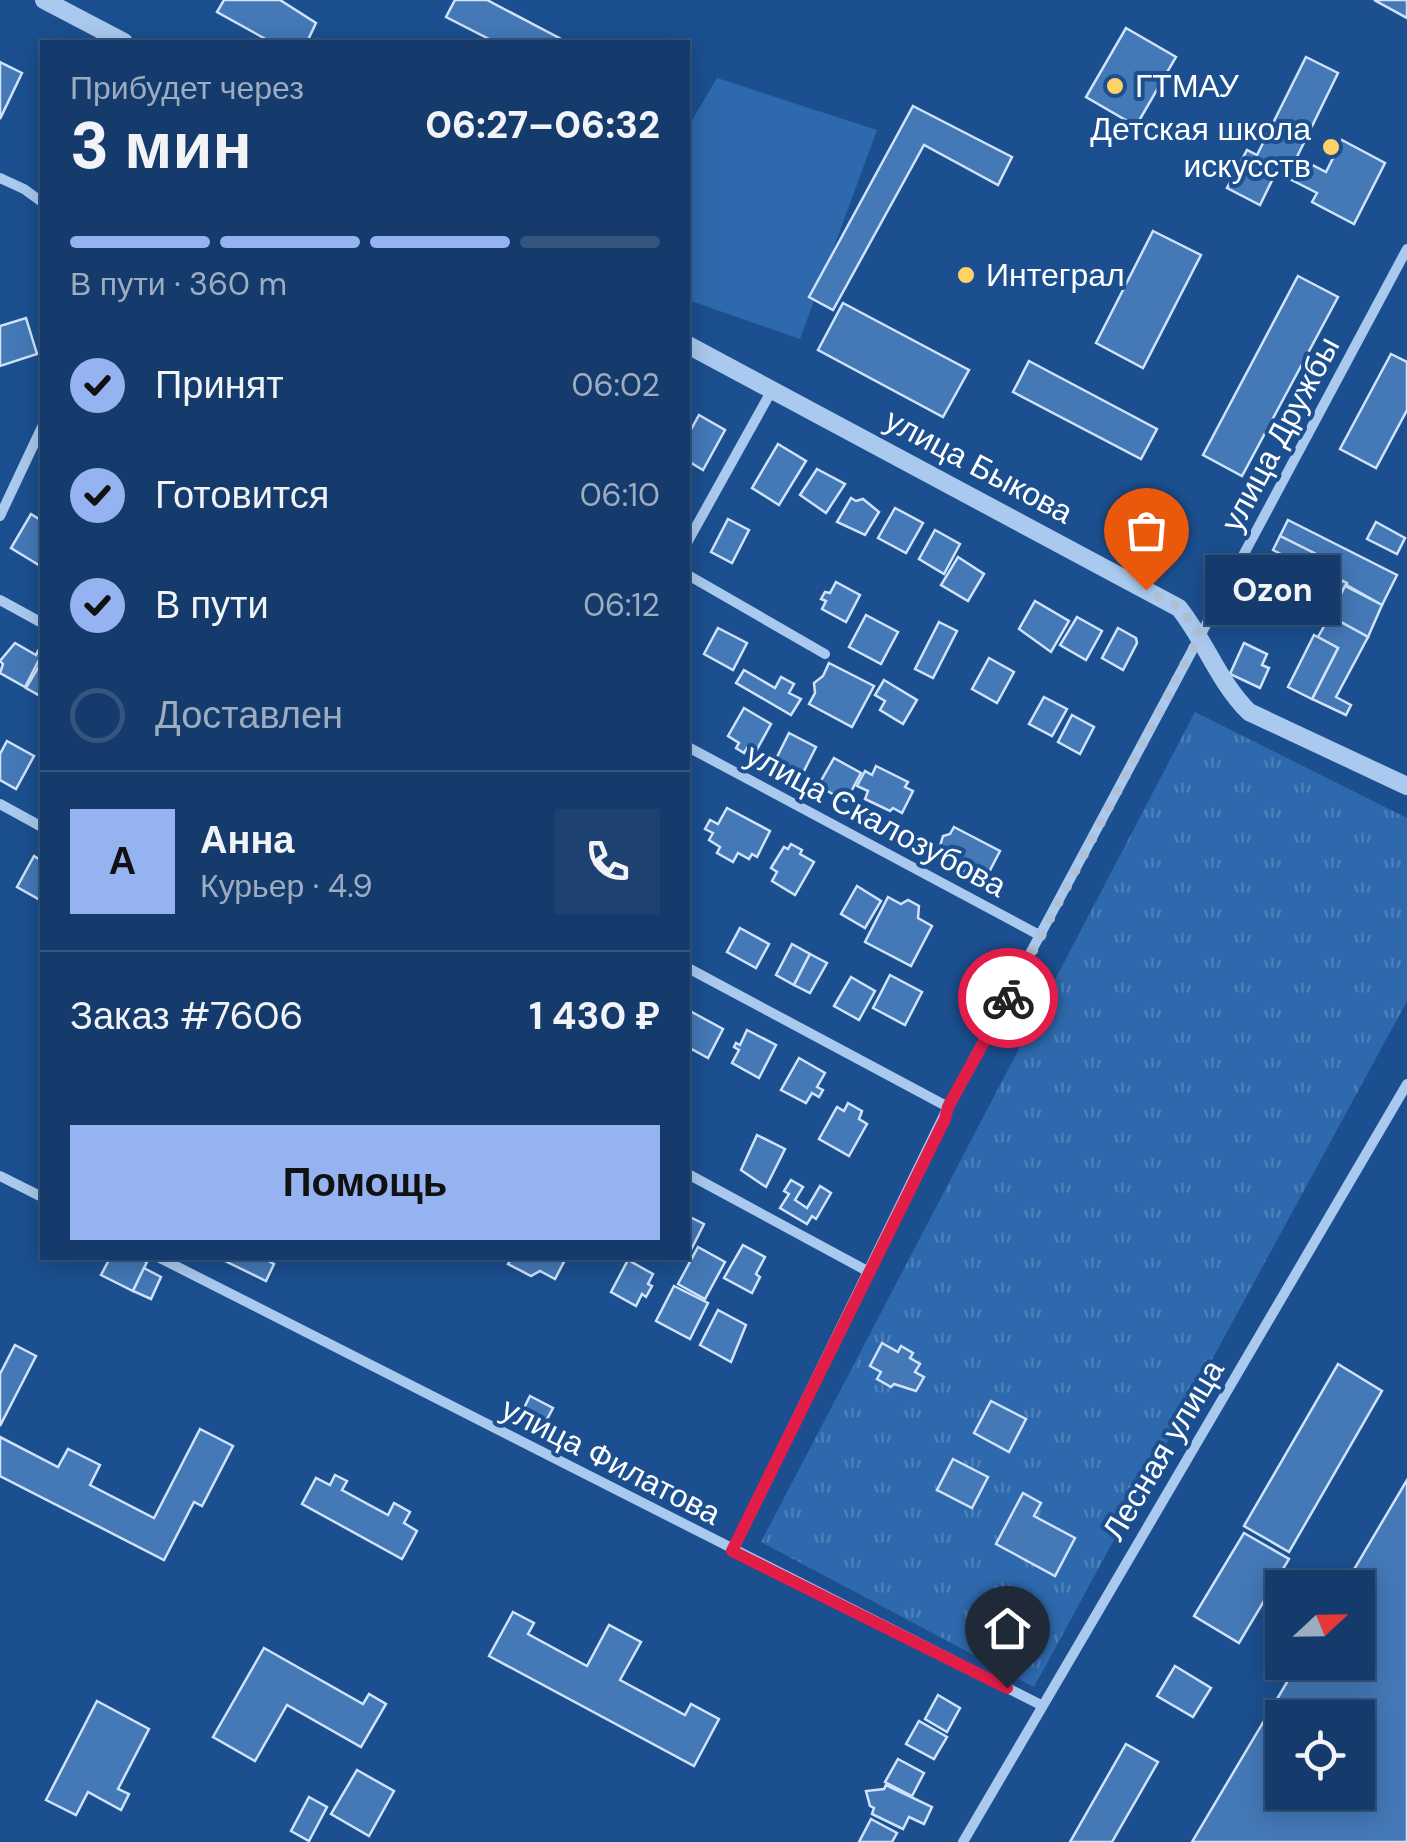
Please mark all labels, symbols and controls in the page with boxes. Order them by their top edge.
place label: ГТМАУ [1135,65,1239,107]
text: Прибудет через [70,67,304,109]
marker: ГТМАУ [1104,75,1126,97]
text: 06:27–06:32 [425,100,660,150]
text: 3 мин [70,104,252,188]
place label: Детская школа искусств [1090,108,1311,187]
marker: Детская школа искусств [1320,136,1342,158]
place label: Интеграл [986,254,1125,296]
text: В пути · 360 m [70,263,287,305]
marker: Интеграл [955,264,977,286]
street label: улица Дружбы [1211,329,1349,539]
icon: check [70,358,125,413]
text: Принят [155,360,284,410]
text: 06:02 [572,364,660,406]
street label: улица Быкова [878,399,1080,533]
icon: check [70,468,125,523]
text: Готовится [155,470,329,520]
text: 06:10 [580,474,660,516]
pin [1104,488,1189,591]
icon: bag [1119,503,1174,558]
callout: Ozon [1206,555,1341,625]
text: Ozon [1232,569,1313,611]
icon: check [70,578,125,633]
text: В пути [155,580,269,630]
text: 06:12 [583,584,660,626]
text: Доставлен [155,690,343,740]
street label: улица Скалозубова [738,733,1014,907]
button: phone [555,809,660,914]
text: Анна [200,815,294,865]
text: А [109,836,136,886]
text: Курьер · 4.9 [200,865,373,907]
courier [958,948,1058,1048]
icon: bike [981,971,1036,1026]
text: Заказ #7606 [70,991,303,1041]
text: 1 430 ₽ [529,991,660,1041]
button: Помощь [70,1125,660,1240]
street label: Лесная улица [1092,1352,1234,1548]
street label: улица Филатова [494,1388,728,1535]
north arrow [1265,1570,1375,1680]
map controls [1265,1570,1375,1810]
pin [965,1586,1050,1689]
icon: home [980,1601,1035,1656]
button: locate [1265,1700,1375,1810]

